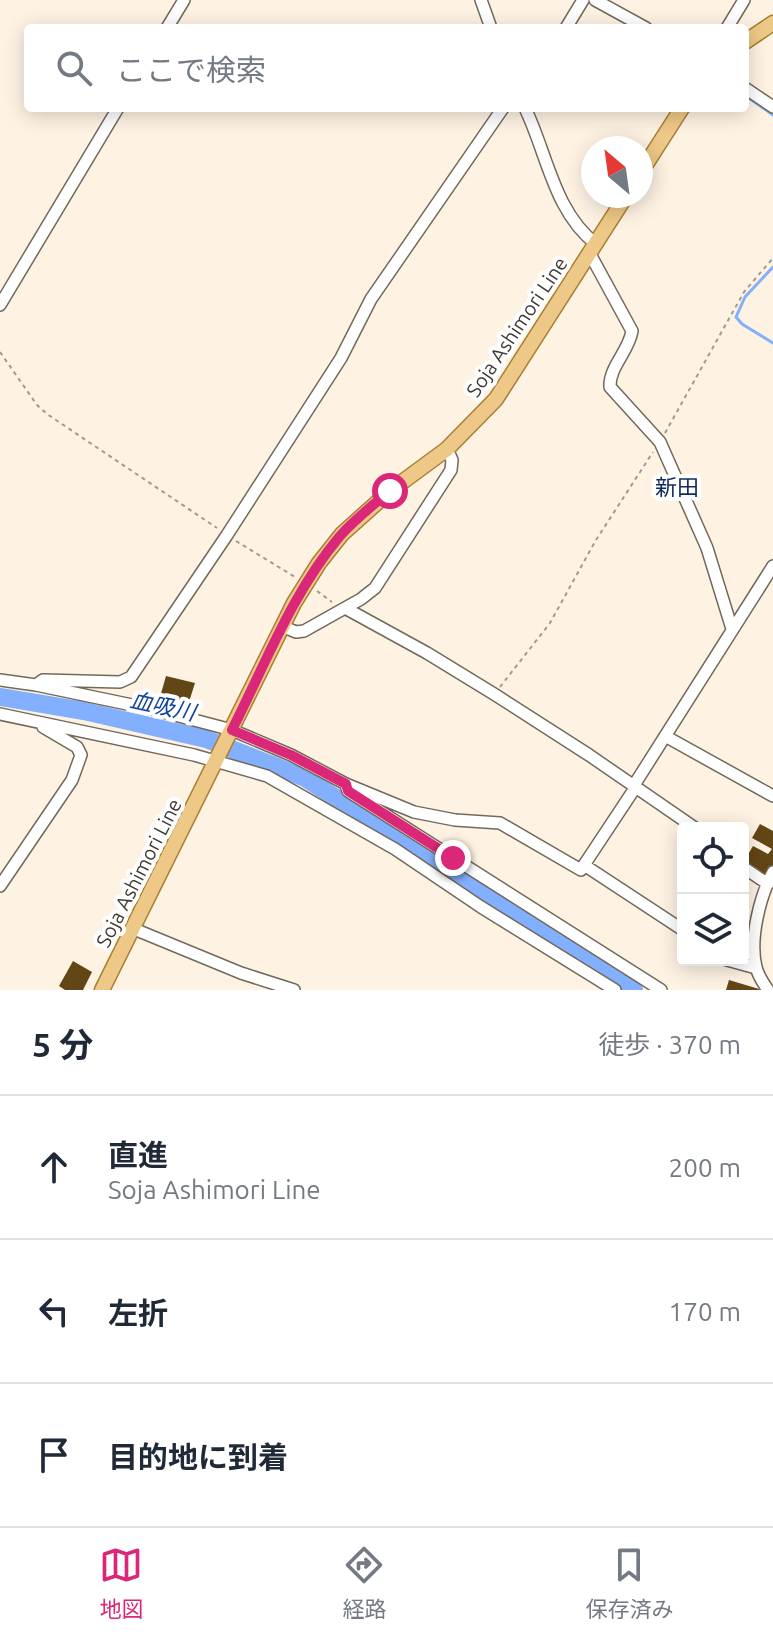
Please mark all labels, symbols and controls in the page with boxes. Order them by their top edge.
search box [24,24,749,112]
icon: search [52,46,96,90]
text: ここで検索 [116,53,266,87]
north arrow [581,136,653,208]
street label: Soja Ashimori Line [461,252,572,401]
route start [372,473,408,509]
district label: 新田 [655,474,699,499]
water label: 血吸川 [128,686,200,725]
street label: Soja Ashimori Line [91,795,186,951]
map controls [677,822,749,966]
button: locate [677,822,749,894]
route end [435,840,471,876]
button: layers [677,894,749,966]
text: 5 分 [32,1025,93,1063]
text: 徒歩 · 370 m [598,1030,741,1059]
text: 直進 [108,1138,168,1172]
icon: ahead [32,1145,76,1189]
text: 200 m [669,1153,741,1182]
text: Soja Ashimori Line [108,1175,321,1204]
icon: left [32,1289,76,1333]
text: 左折 [108,1296,168,1330]
text: 170 m [669,1297,741,1326]
icon: arrive [32,1433,76,1477]
text: 目的地に到着 [108,1440,288,1474]
tab: 地図 [99,1543,144,1623]
tab: 経路 [342,1543,387,1623]
tab: 保存済み [585,1543,674,1623]

